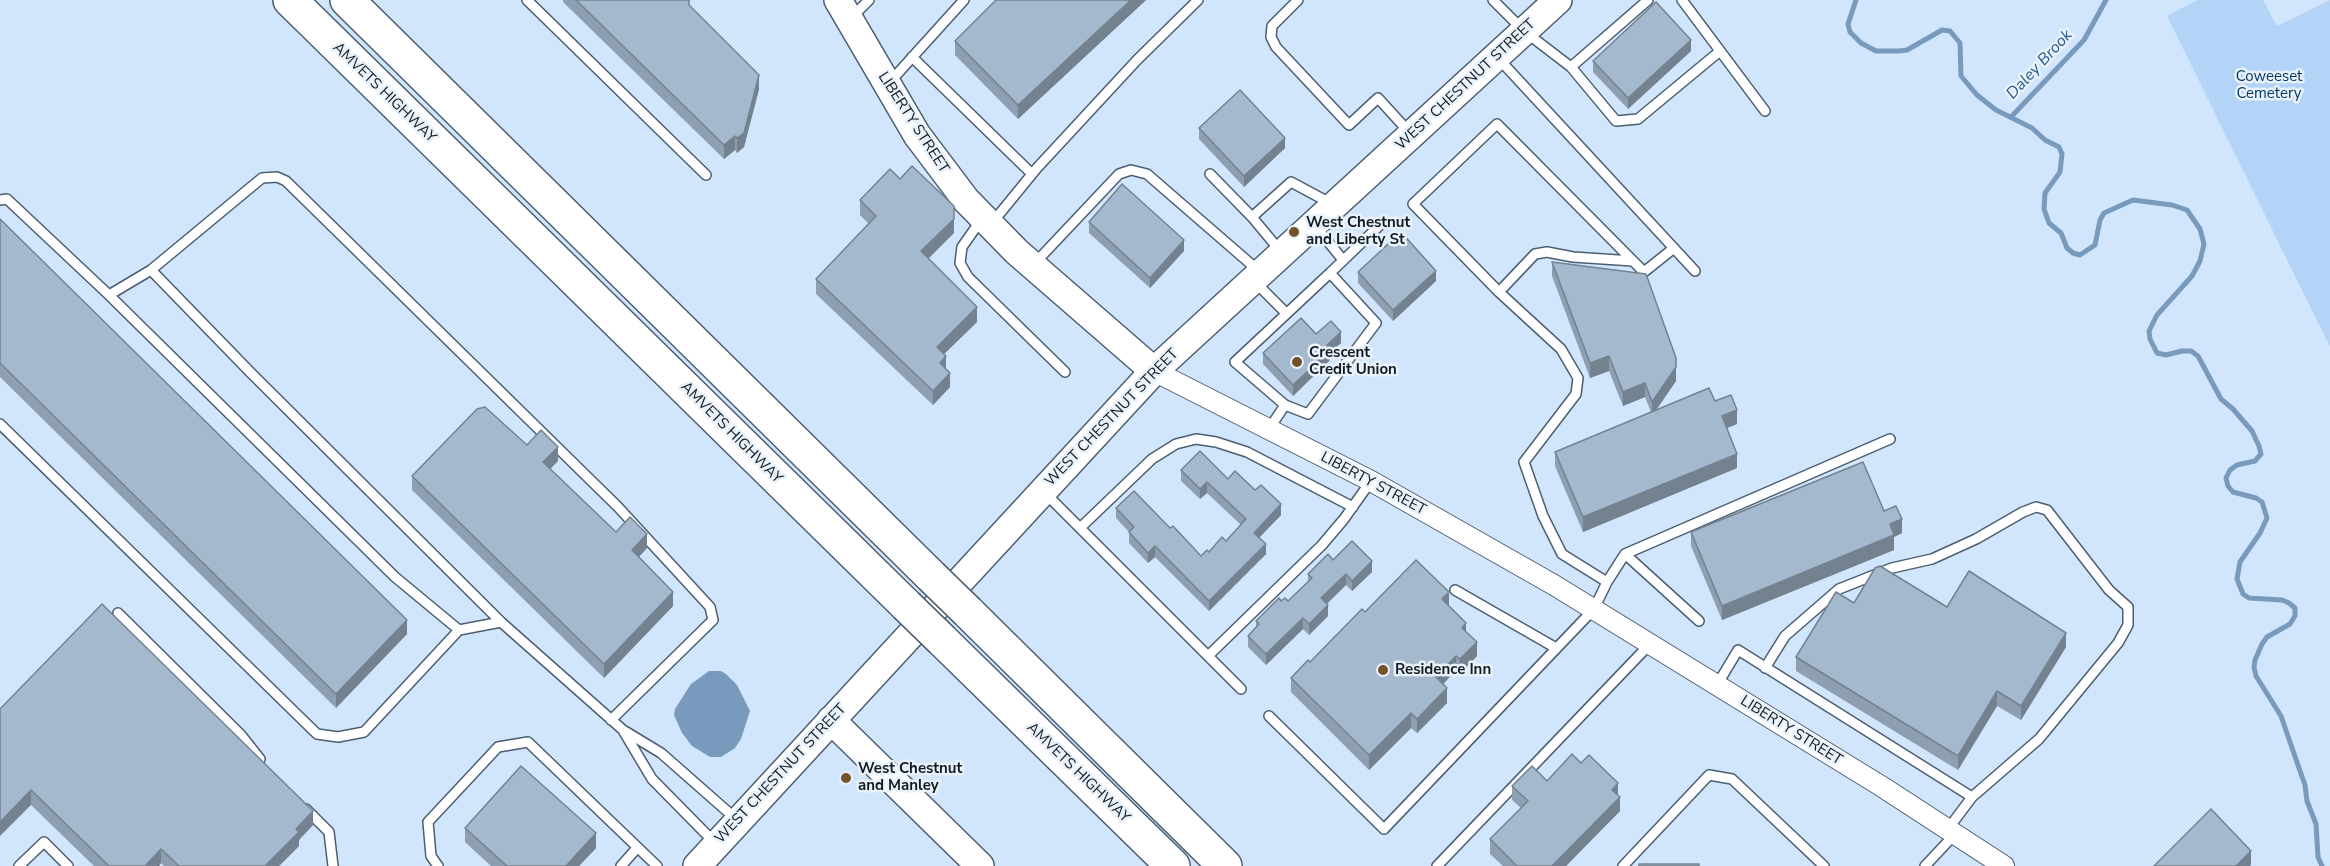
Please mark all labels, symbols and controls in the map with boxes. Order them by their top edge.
street label: WEST CHESTNUT STREET [1392,16,1540,154]
water label: Daley Brook [2003,26,2077,104]
street label: AMVETS HIGHWAY [329,39,439,147]
park label: Coweeset Cemetery [2236,68,2302,103]
street label: LIBERTY STREET [874,69,952,177]
place label: West Chestnut and Liberty St [1306,214,1410,249]
marker: West Chestnut and Liberty St [1287,225,1301,239]
place label: Crescent Credit Union [1309,344,1397,379]
street label: WEST CHESTNUT STREET [1041,345,1183,491]
marker: Crescent Credit Union [1290,355,1304,369]
street label: AMVETS HIGHWAY [676,378,786,488]
street label: LIBERTY STREET [1317,449,1429,519]
place label: Residence Inn [1395,661,1491,679]
marker: Residence Inn [1376,663,1390,677]
street label: LIBERTY STREET [1737,692,1845,770]
street label: WEST CHESTNUT STREET [712,700,850,848]
street label: AMVETS HIGHWAY [1023,719,1133,827]
place label: West Chestnut and Manley [858,760,962,795]
marker: West Chestnut and Manley [839,771,853,785]

